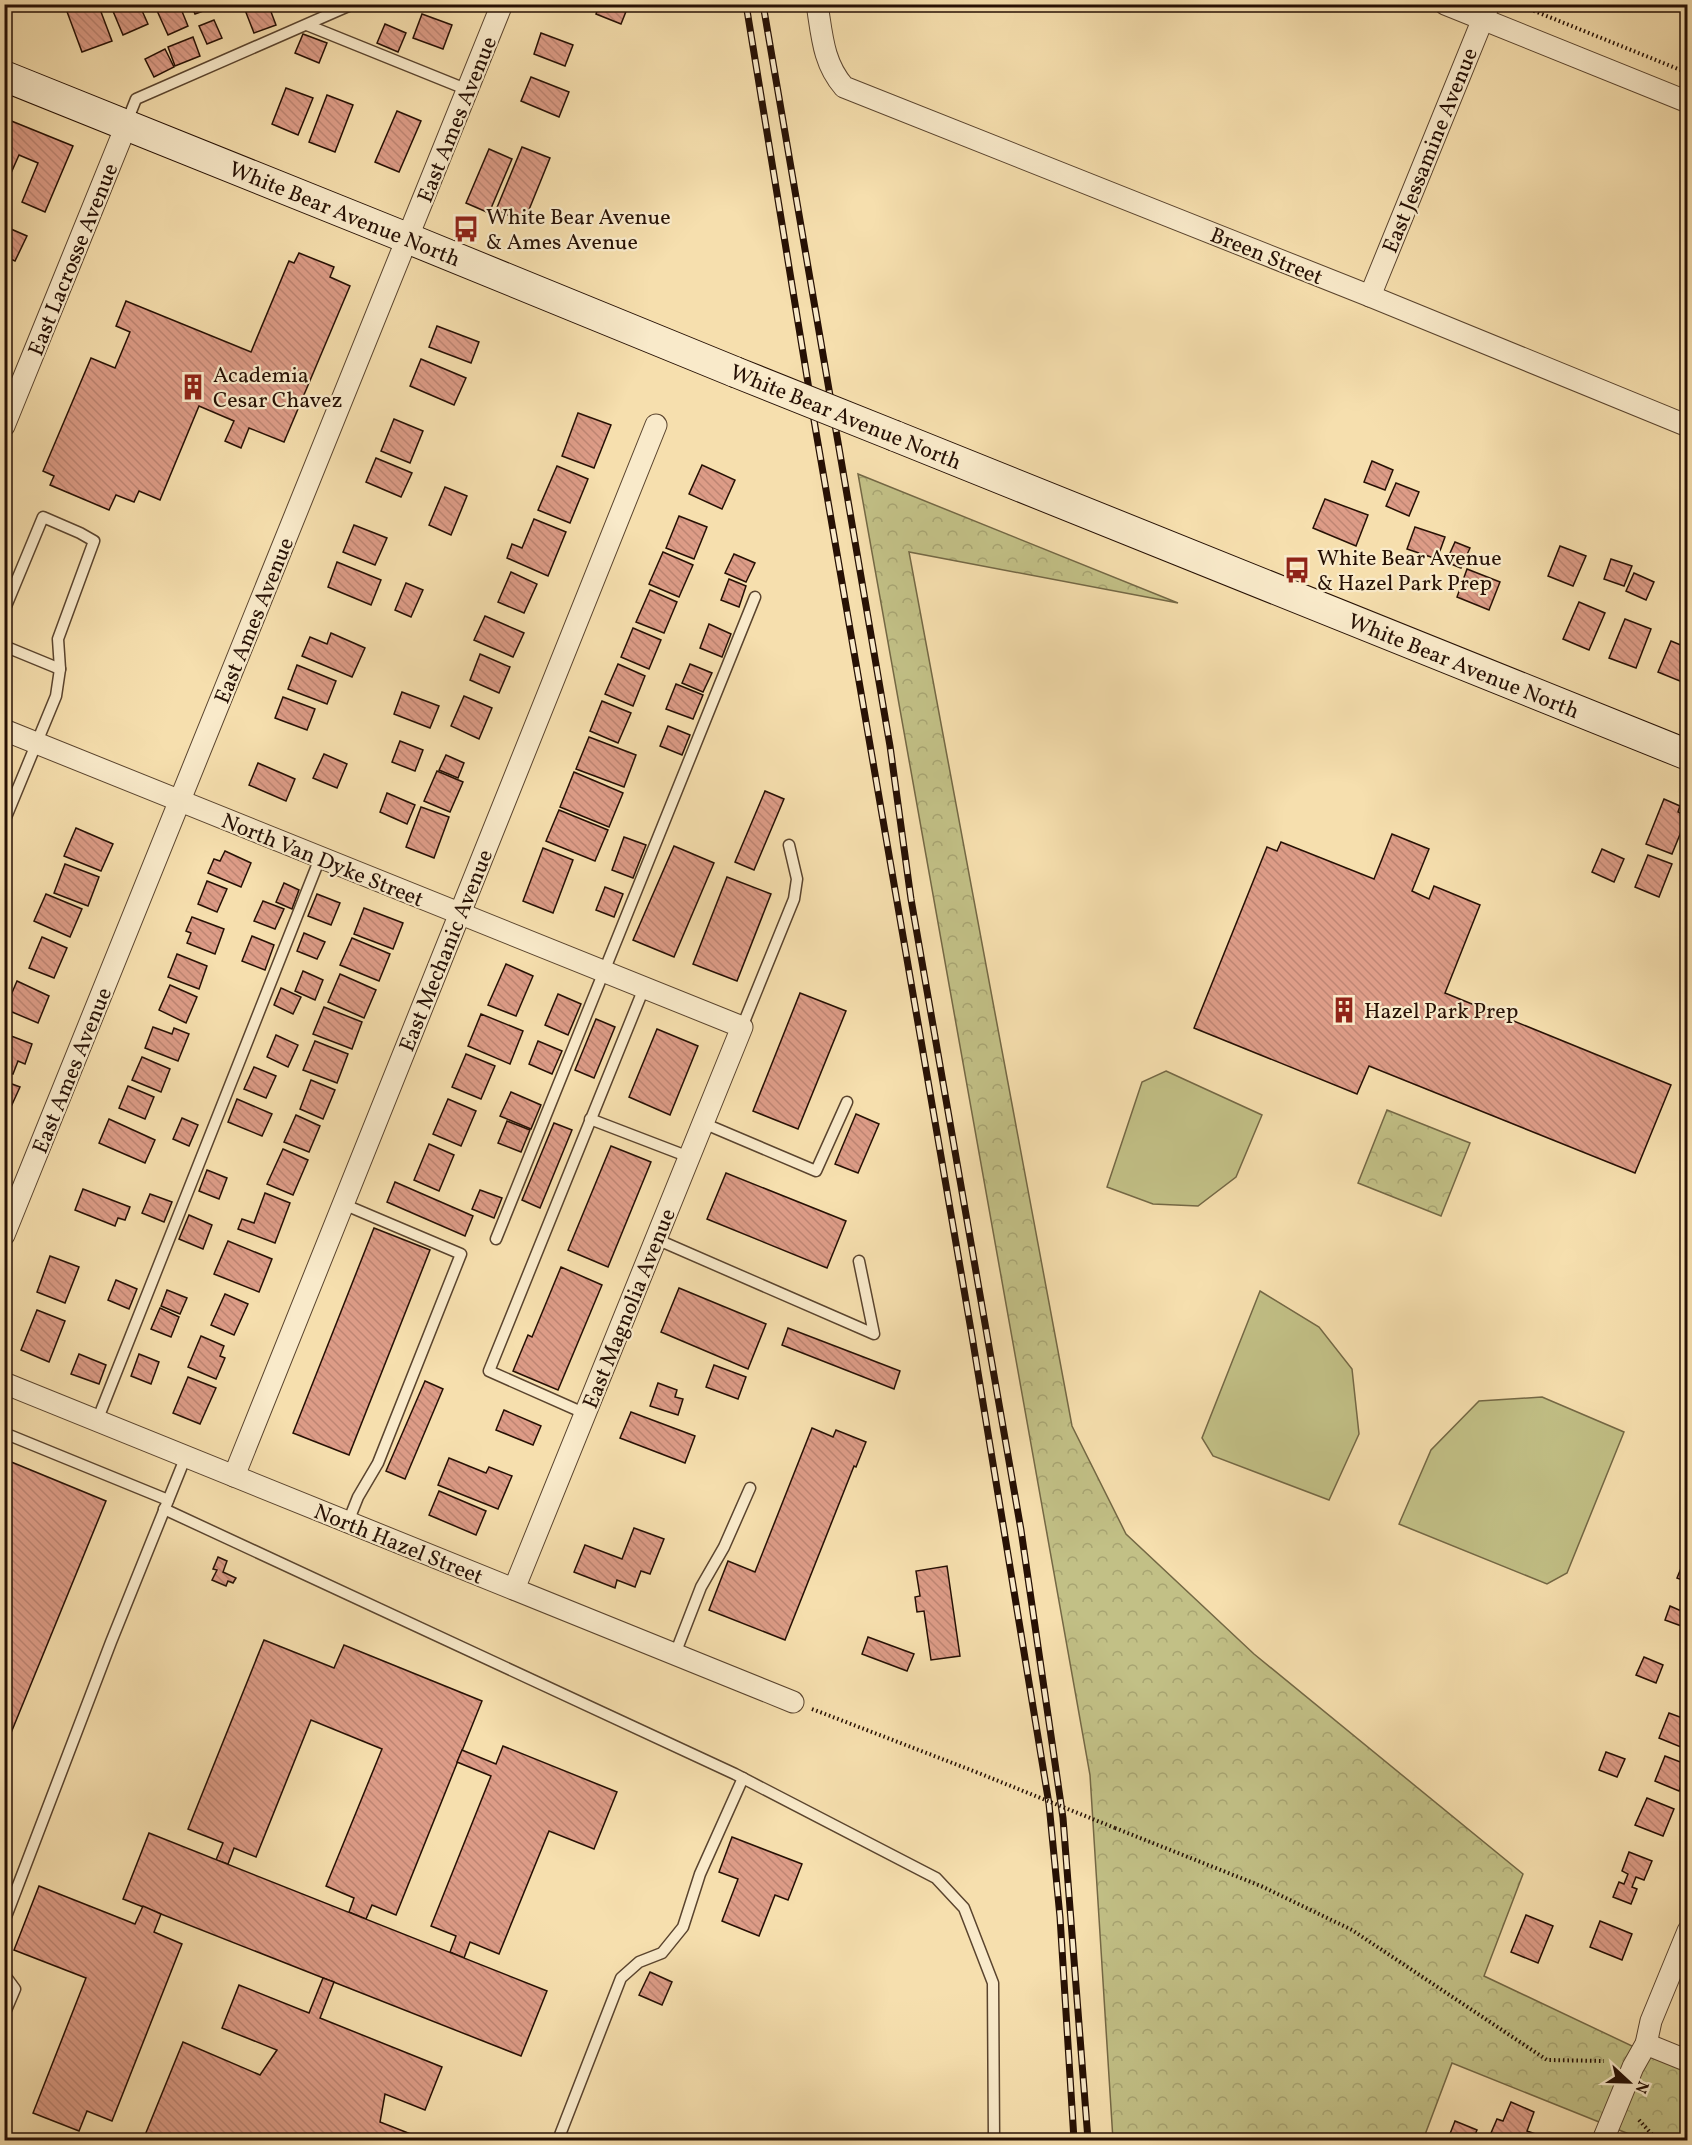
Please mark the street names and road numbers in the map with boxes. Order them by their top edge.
street label: East Ames Avenue [411,32,506,208]
street label: East Jessamine Avenue [1376,44,1487,258]
street label: White Bear Avenue North [224,155,464,276]
street label: East Lacrosse Avenue [21,159,127,361]
street label: Breen Street [1205,221,1327,294]
street label: White Bear Avenue North [725,358,965,479]
street label: East Ames Avenue [208,533,303,709]
street label: White Bear Avenue North [1343,607,1583,728]
street label: North Van Dyke Street [216,807,428,916]
street label: East Mechanic Avenue [393,845,502,1057]
street label: East Ames Avenue [26,983,121,1159]
street label: East Magnolia Avenue [576,1204,685,1414]
street label: North Hazel Street [309,1497,488,1594]

